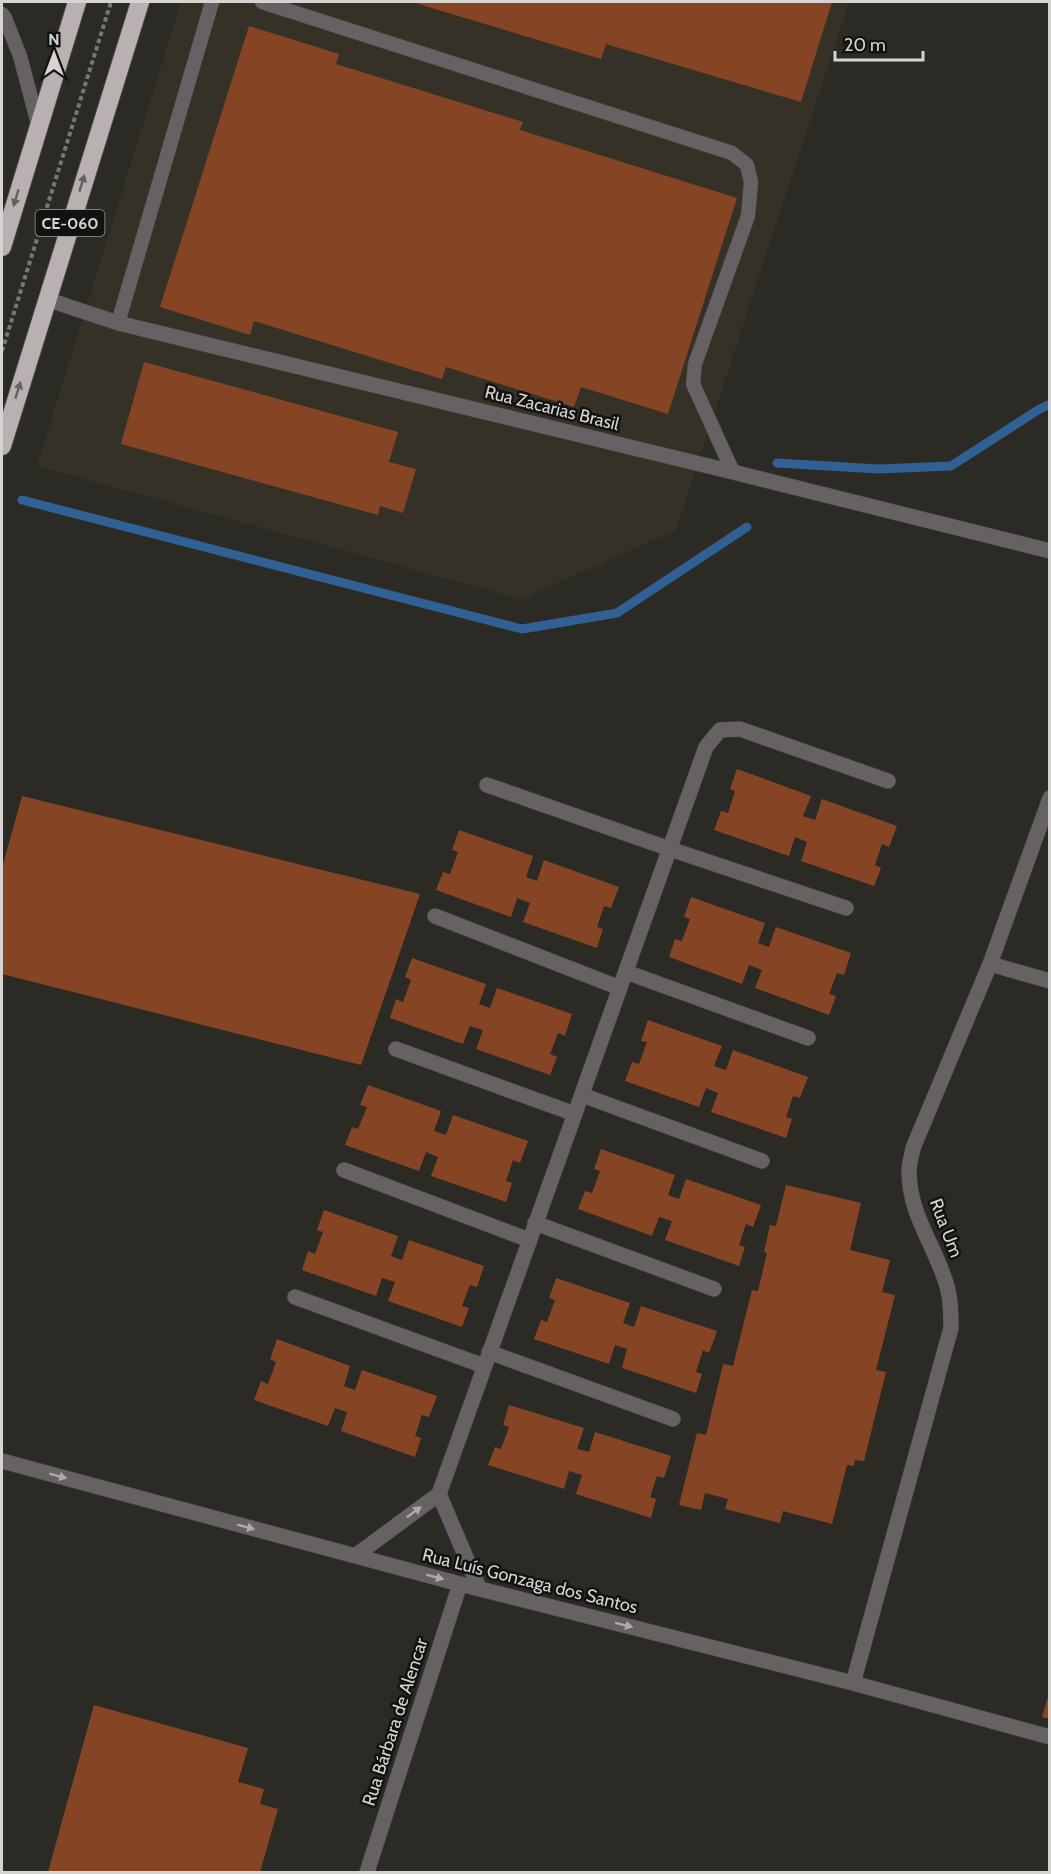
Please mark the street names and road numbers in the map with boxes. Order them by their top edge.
road number: CE-060 [36,210,104,236]
street label: Rua Zacarias Brasil [482,381,622,436]
street label: Rua Um [925,1195,967,1261]
street label: Rua Luís Gonzaga dos Santos [420,1544,640,1618]
street label: Rua Bárbara de Alencar [358,1635,433,1809]

